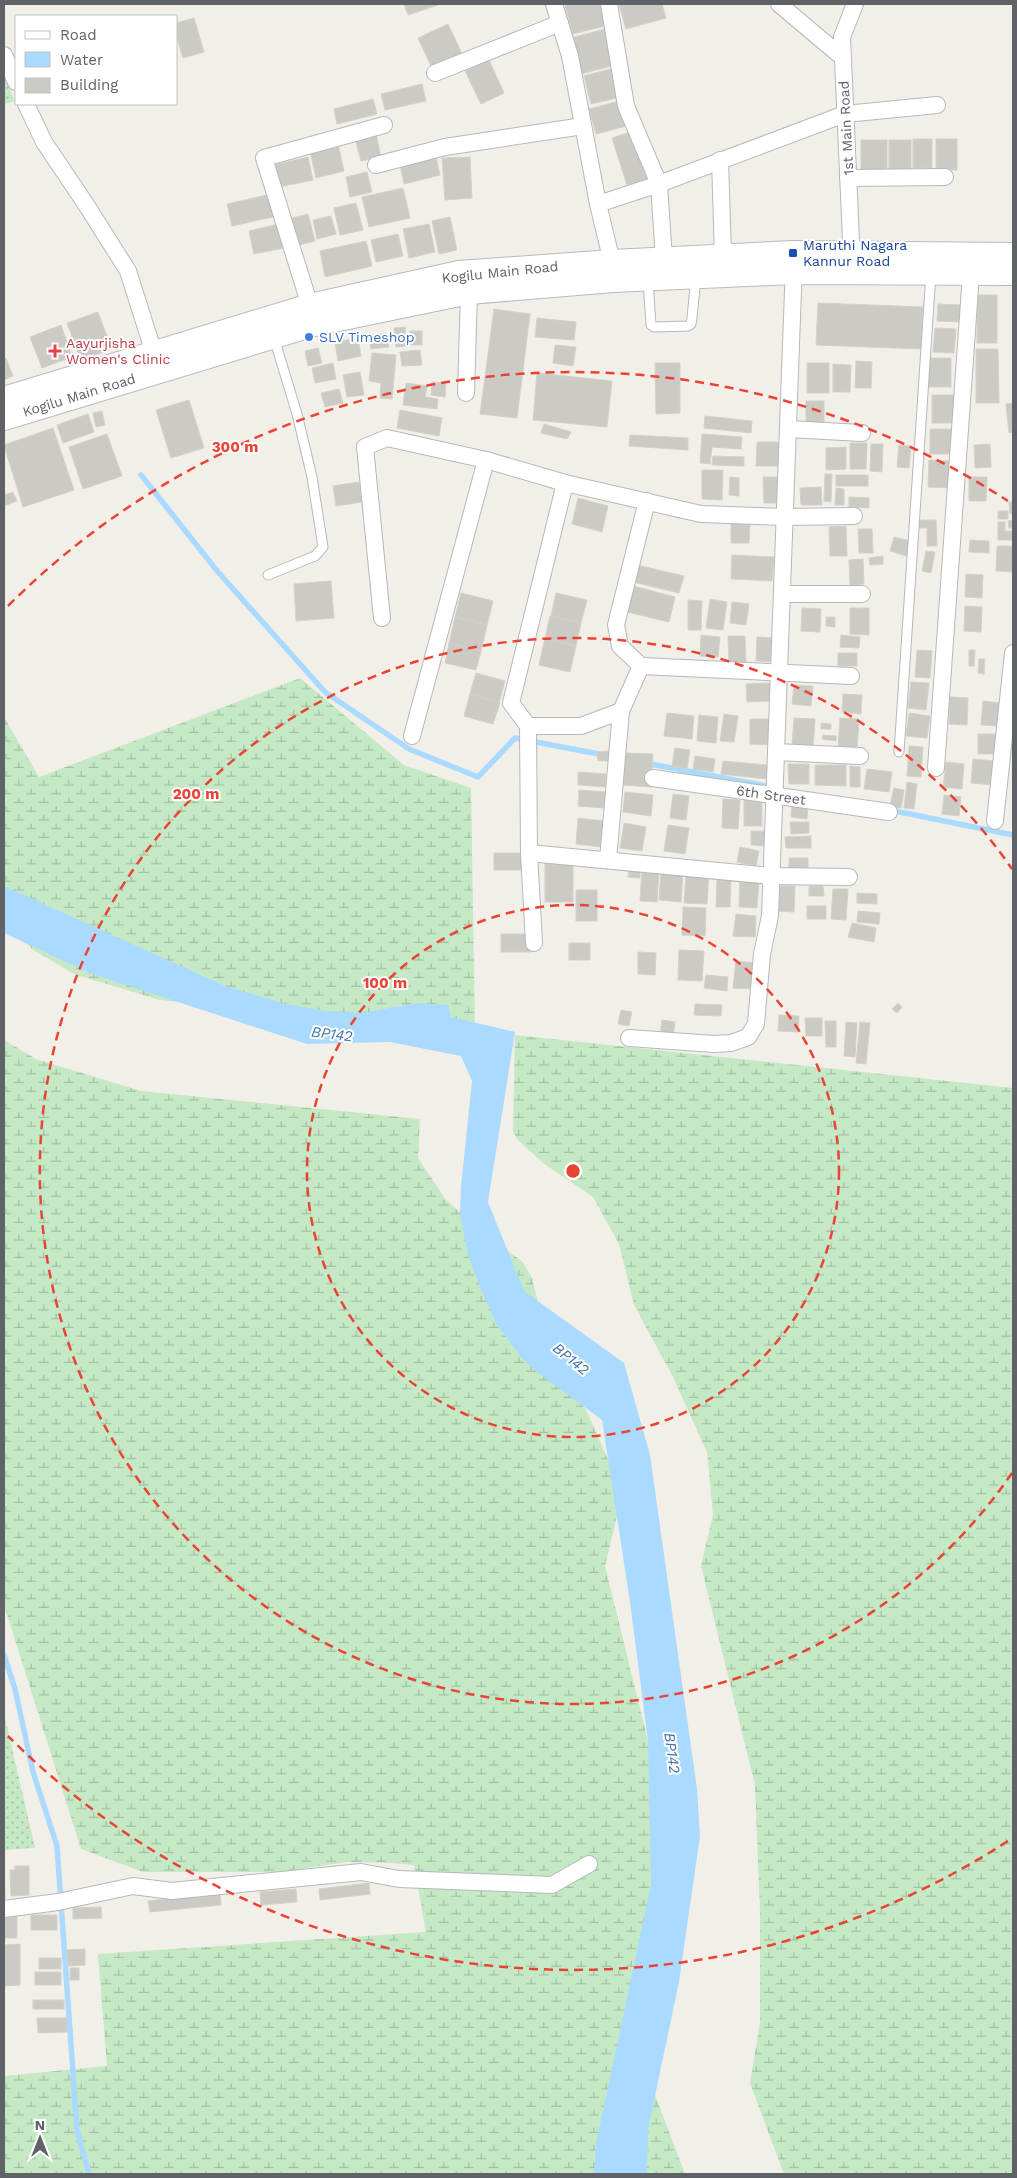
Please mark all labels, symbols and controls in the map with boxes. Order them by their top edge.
legend [15,15,178,105]
text: Road [60,26,97,44]
text: Water [60,51,103,69]
text: Building [60,76,118,94]
street label: 1st Main Road [836,80,856,176]
place label: Maruthi Nagara Kannur Road [803,237,907,269]
marker: Maruthi Nagara Kannur Road [787,247,799,259]
street label: Kogilu Main Road [441,258,559,286]
place label: SLV Timeshop [319,329,414,345]
marker: SLV Timeshop [303,331,315,343]
place label: Aayurjisha Women's Clinic [66,335,170,367]
marker: Aayurjisha Women's Clinic [48,344,62,358]
street label: Kogilu Main Road [21,370,137,420]
text: 300 m [212,438,258,456]
street label: 6th Street [735,782,807,808]
text: 200 m [173,785,219,803]
text: 100 m [363,974,407,992]
water label: BP142 [310,1023,354,1045]
centre of rings [564,1162,582,1180]
water label: BP142 [549,1339,593,1379]
water label: BP142 [660,1731,684,1775]
north arrow [15,2113,65,2163]
text: N [35,2117,45,2133]

